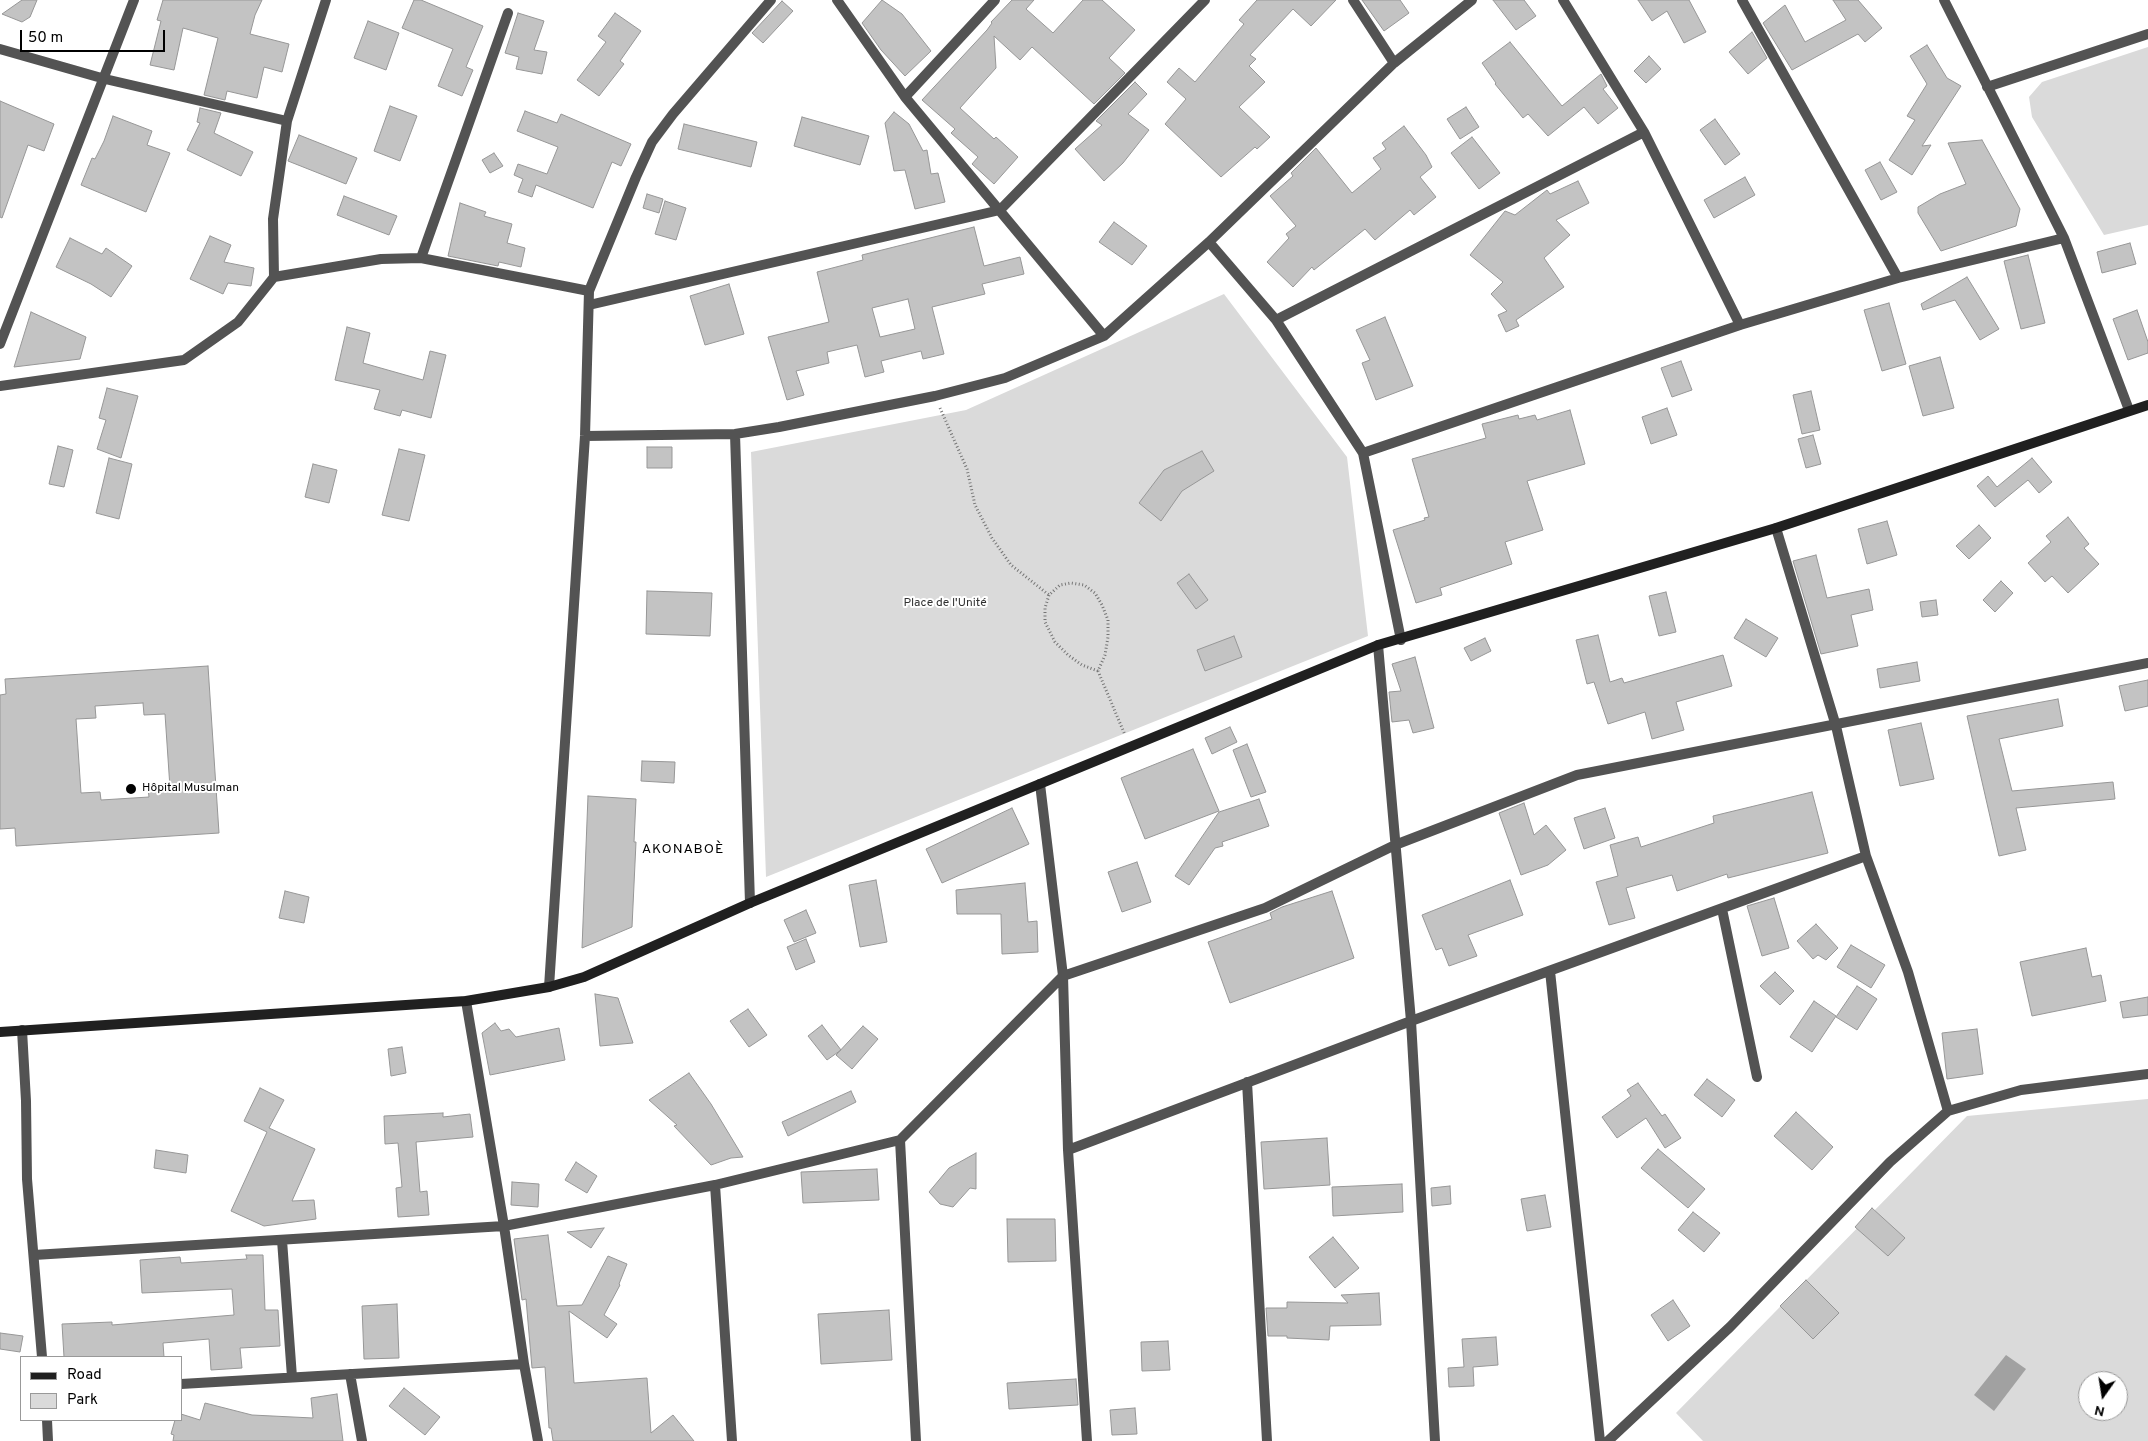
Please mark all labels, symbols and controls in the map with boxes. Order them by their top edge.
scale bar [22,20,168,52]
text: 50 m [28,29,63,48]
park label: Place de l'Unité [903,597,987,611]
marker: Hôpital Musulman [124,782,138,796]
place label: Hôpital Musulman [142,782,239,796]
district label: AKONABOÈ [641,842,725,858]
legend [20,1356,182,1421]
text: Road [67,1366,102,1385]
north arrow [2078,1371,2128,1421]
text: Park [67,1391,98,1410]
text: N [2093,1401,2107,1420]

